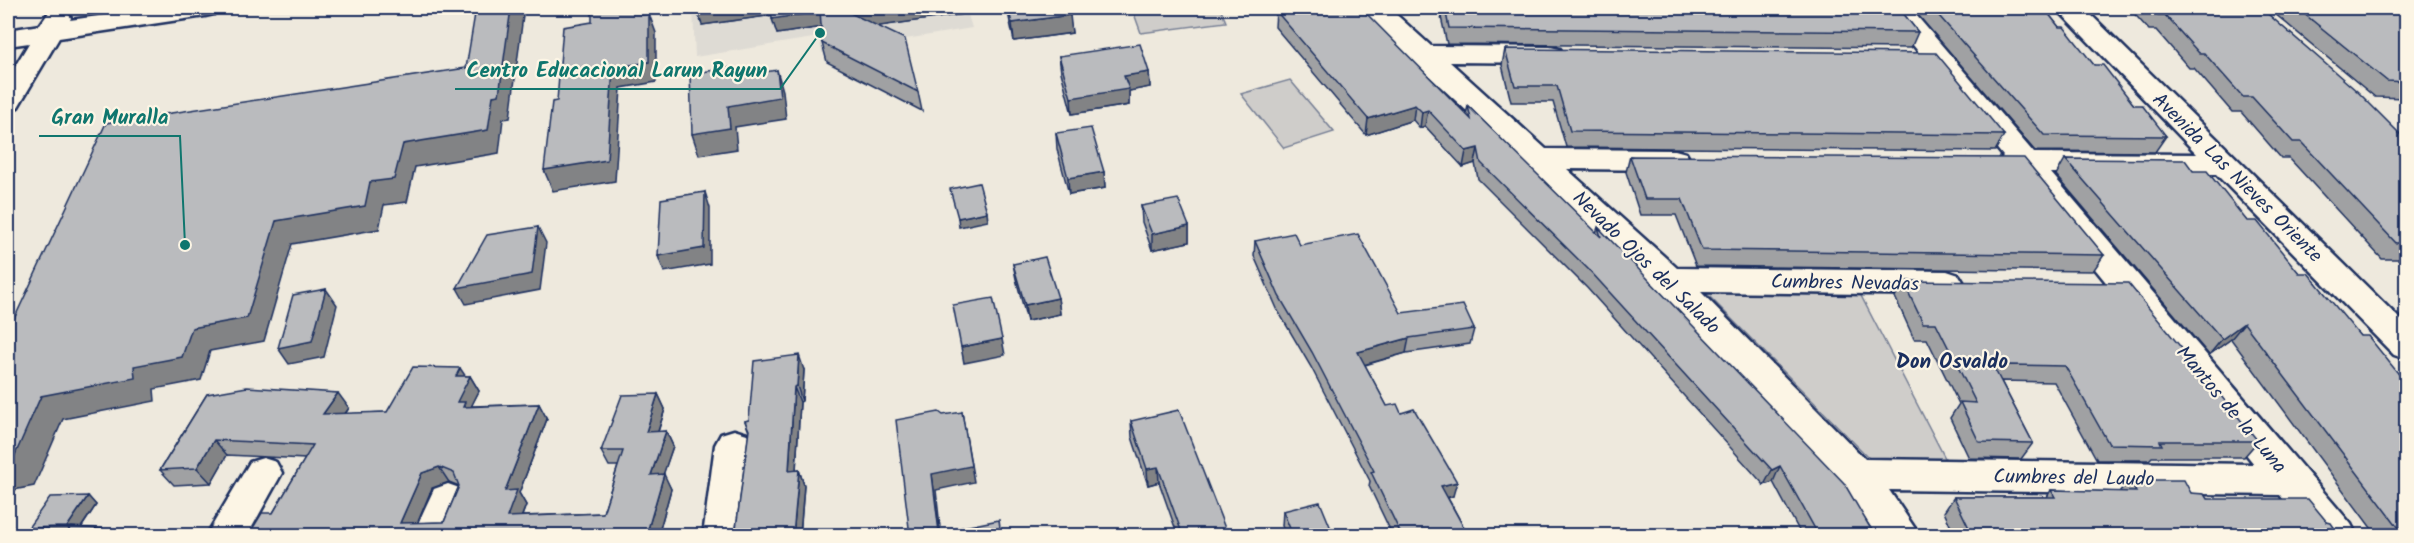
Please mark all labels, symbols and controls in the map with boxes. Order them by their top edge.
callout: Centro Educacional Larun Rayun [455,50,780,89]
text: Centro Educacional Larun Rayun [467,55,767,88]
street label: Avenida Las Nieves Oriente [2144,86,2329,271]
callout: Gran Muralla [39,97,180,136]
text: Gran Muralla [52,102,169,135]
street label: Nevado Ojos del Salado [1564,184,1727,343]
street label: Cumbres Nevadas [1770,267,1920,301]
street label: Mantos de la Luna [2167,339,2294,481]
district label: Don Osvaldo [1896,346,2008,379]
street label: Cumbres del Laudo [1993,462,2155,496]

